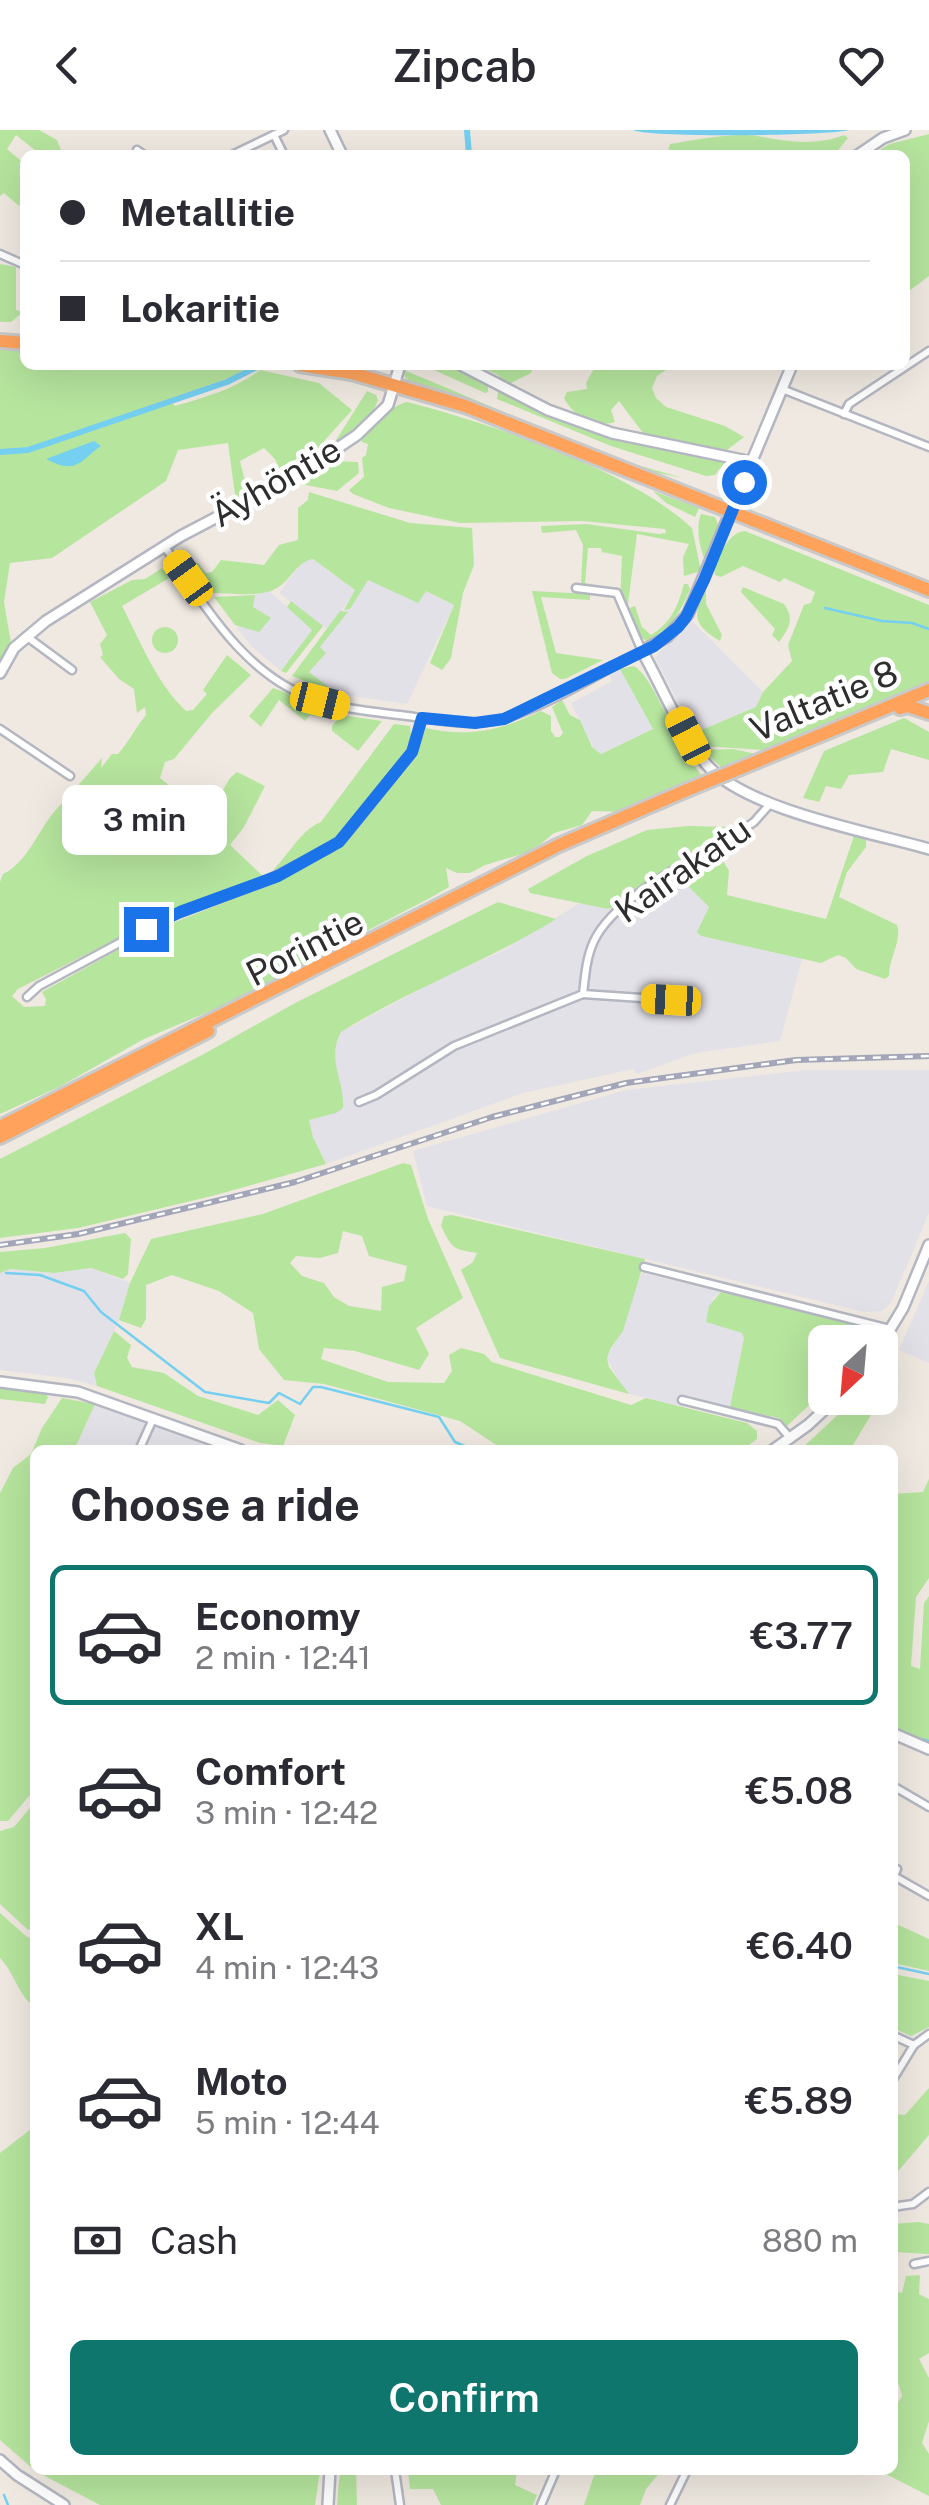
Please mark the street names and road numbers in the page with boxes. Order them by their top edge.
street label: Äyhöntie [203,427,348,535]
street label: Valtatie 8 [744,651,904,750]
street label: Kairakatu [607,808,758,931]
street label: Porintie [239,901,370,994]

